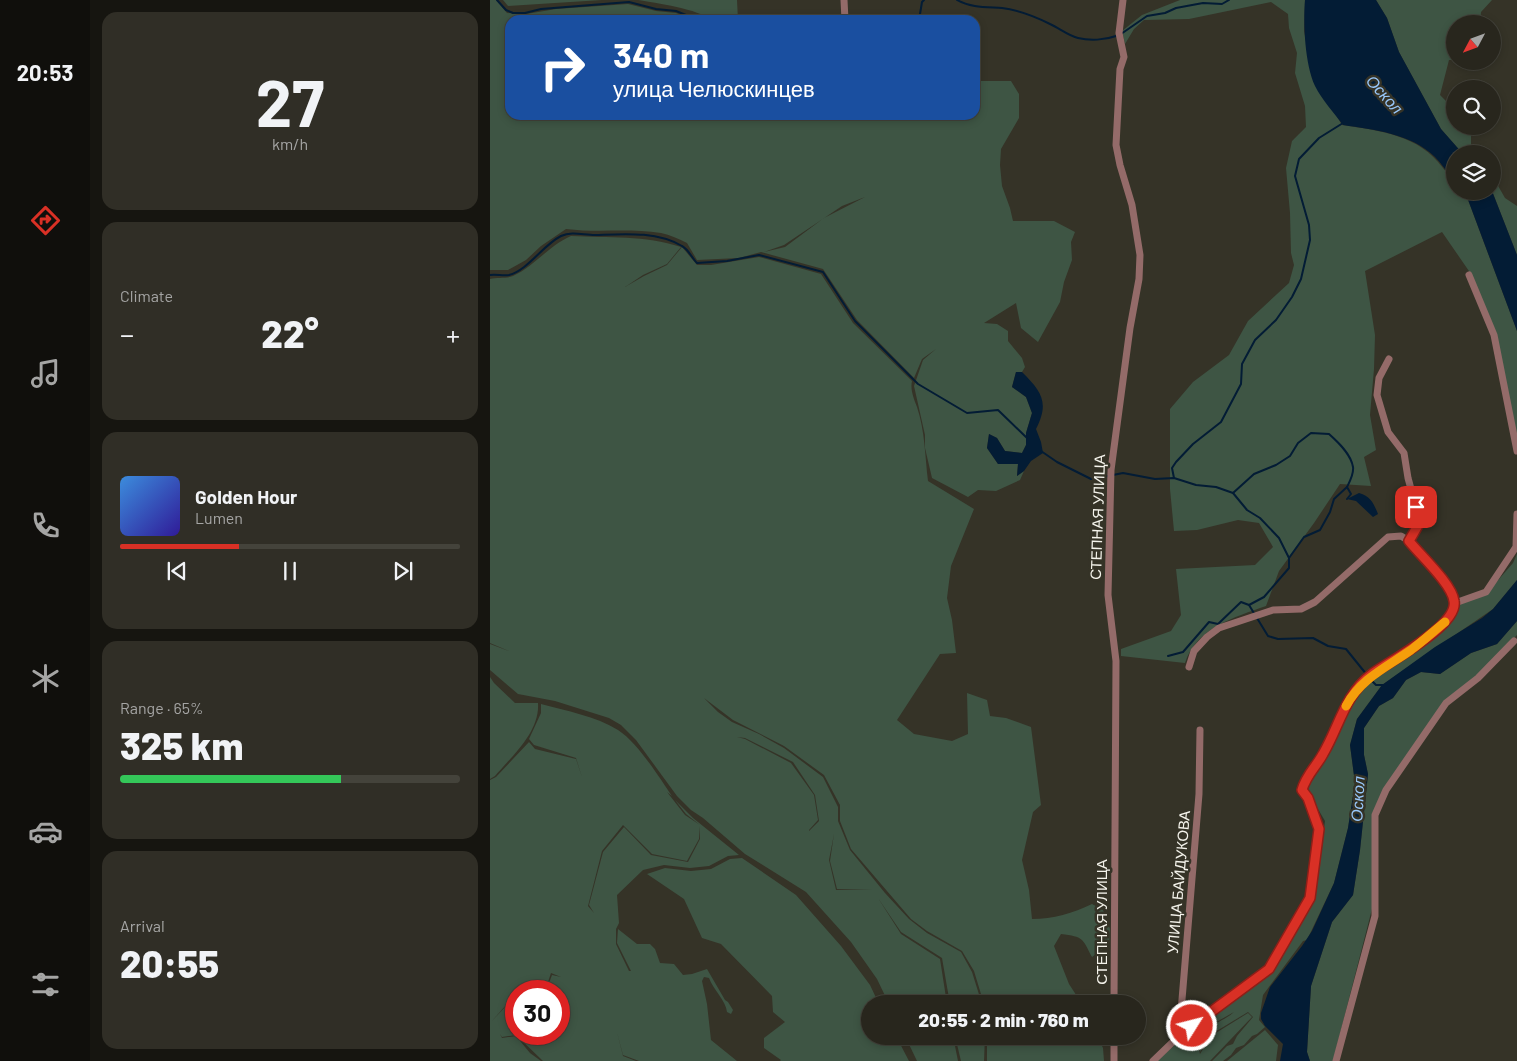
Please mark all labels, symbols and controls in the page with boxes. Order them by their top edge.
north arrow [1446,15,1501,70]
map controls [1446,15,1501,200]
text: 340 m [613,33,709,75]
icon: right [530,35,595,100]
text: 20:53 [17,59,73,85]
text: 27 [256,62,324,140]
water label: Оскол [1363,71,1407,117]
text: улица Челюскинцев [613,75,815,101]
button: search [1446,80,1501,135]
text: km/h [272,134,308,153]
button: layers [1446,145,1501,200]
icon: directions [28,203,63,238]
text: Climate [120,286,173,305]
text: 22° [261,310,319,356]
text: − [120,317,134,351]
text: + [446,317,460,351]
icon: music [28,356,63,391]
street label: СТЕПНАЯ УЛИЦА [1086,454,1108,580]
text: Golden Hour [195,485,297,508]
pin [1395,486,1437,528]
icon: arrive [1402,493,1430,521]
icon: phone [28,508,63,543]
text: Lumen [195,508,243,527]
icon: previous [163,557,191,585]
icon: pause [276,557,304,585]
icon: next [389,557,417,585]
icon: climate [28,661,63,696]
text: Range · 65% [120,698,203,717]
text: 325 km [120,722,243,768]
water label: Оскол [1346,776,1368,822]
street label: УЛИЦА БАЙДУКОВА [1163,810,1193,954]
icon: car [28,814,63,849]
street label: СТЕПНАЯ УЛИЦА [1092,859,1110,985]
text: Arrival [120,916,165,935]
text: 20:55 [120,940,219,986]
icon: filters [28,967,63,1002]
speed limit sign: 30 [505,980,570,1045]
position arrow [1165,999,1217,1051]
text: 20:55 · 2 min · 760 m [918,1008,1089,1031]

